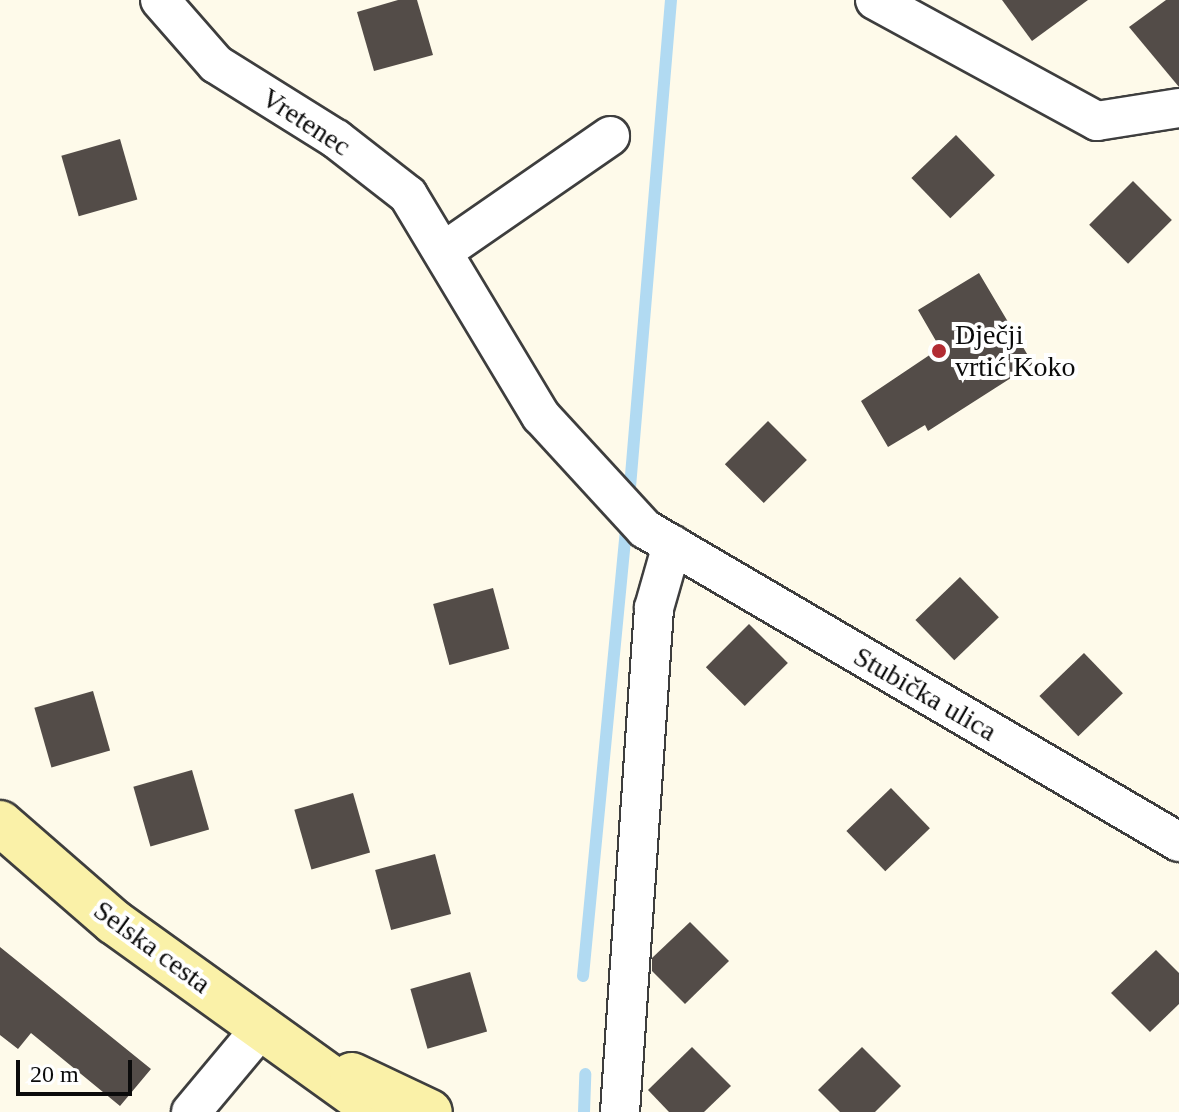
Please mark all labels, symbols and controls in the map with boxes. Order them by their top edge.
street label: Vretenec [255,81,357,163]
place label: Dječji vrtić Koko [955,318,1076,384]
marker: Dječji vrtić Koko [930,342,948,360]
street label: Stubička ulica [848,640,1002,748]
street label: Selska cesta [87,893,217,1001]
scale bar [20,1044,136,1094]
text: 20 m [30,1061,79,1087]

